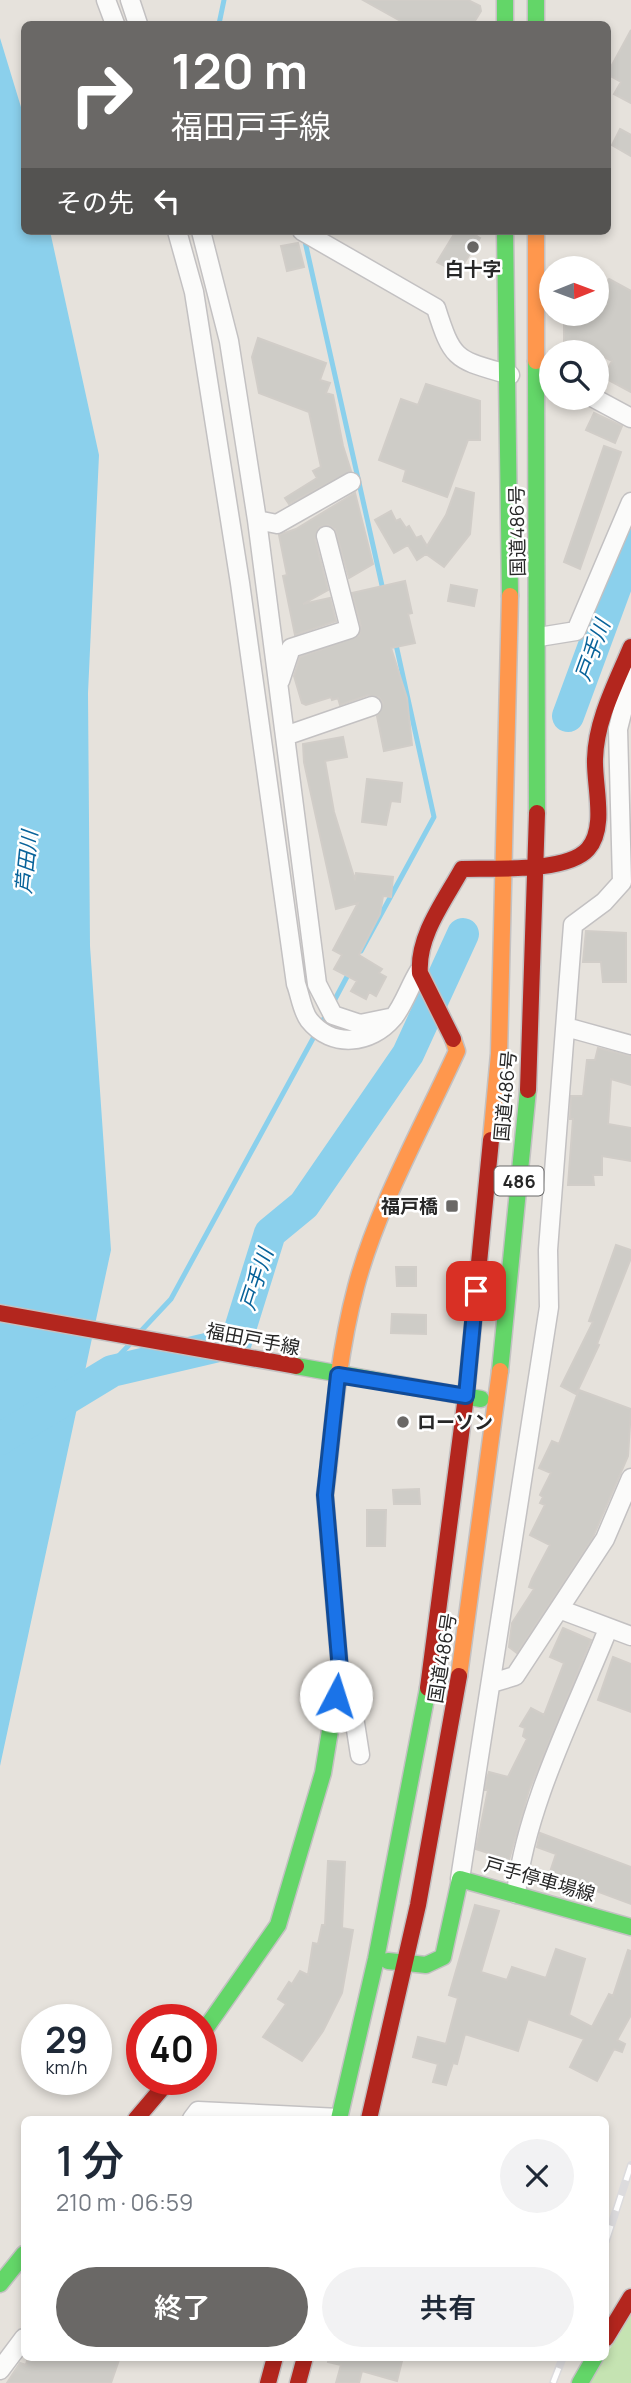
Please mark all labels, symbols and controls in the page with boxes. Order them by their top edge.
text: 120 m [171,37,308,104]
icon: right [56,49,147,140]
text: 福田戸手線 [171,104,331,148]
icon: left [148,182,186,220]
text: その先 [56,184,134,220]
marker: 白十字 [465,239,481,255]
place label: 白十字 [444,256,502,282]
north arrow [539,256,609,326]
map controls [539,256,609,410]
button: search [539,340,609,410]
street label: 国道486号 [503,485,531,577]
water label: 戸手川 [568,614,617,684]
water label: 芦田川 [9,827,43,895]
street label: 国道486号 [488,1050,522,1142]
road number: 486 [494,1166,544,1196]
place label: 福戸橋 [381,1193,438,1219]
marker: 福戸橋 [444,1198,460,1214]
water label: 戸手川 [233,1243,280,1313]
pin [446,1261,506,1321]
icon: arrive [457,1272,495,1310]
street label: 福田戸手線 [204,1317,302,1361]
place label: ローソン [417,1409,493,1435]
marker: ローソン [395,1414,411,1430]
street label: 国道486号 [422,1611,462,1705]
position arrow [299,1659,373,1733]
street label: 戸手停車場線 [482,1851,598,1907]
speed limit sign: 40 [126,2004,217,2095]
text: 29 [45,2016,88,2064]
text: km/h [46,2055,87,2079]
text: 1 分 [56,2131,124,2189]
button: close [500,2139,574,2213]
text: 210 m · 06:59 [56,2186,193,2218]
button: 終了 [56,2267,308,2347]
button: 共有 [322,2267,574,2347]

